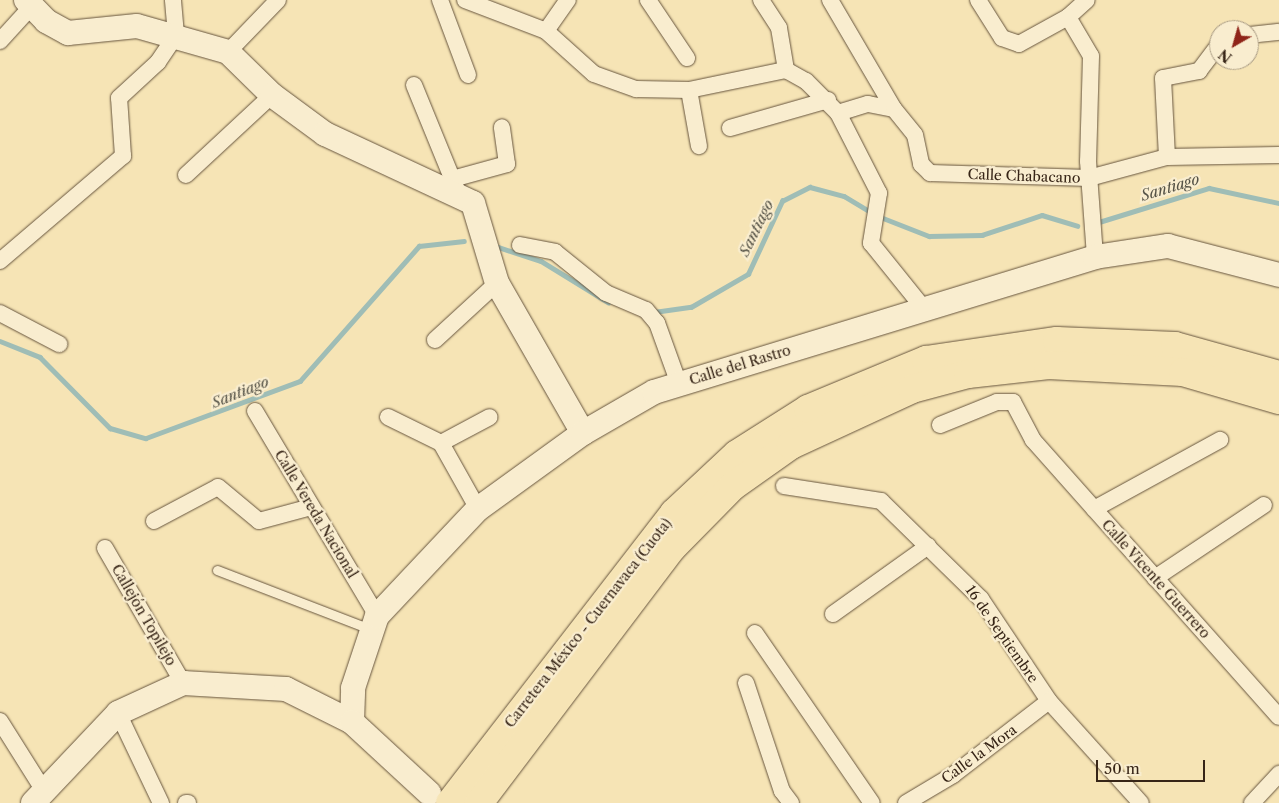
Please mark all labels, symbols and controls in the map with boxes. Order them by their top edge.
north arrow [1209,20,1259,70]
text: N [1215,45,1236,67]
street label: Calle Chabacano [967,166,1081,186]
water label: Santiago [1139,170,1201,204]
water label: Santiago [735,197,777,259]
street label: Calle del Rastro [687,342,793,388]
water label: Santiago [209,372,271,412]
street label: Calle Vereda Nacional [271,447,361,581]
street label: Carretera México - Cuernavaca (Cuota) [501,515,675,731]
street label: Calle Vicente Guerrero [1098,516,1214,642]
street label: Callejón Topilejo [108,561,180,669]
street label: 16 de Septiembre [962,582,1042,686]
street label: Calle la Mora [938,721,1020,787]
scale bar [1099,750,1208,782]
text: 50 m [1104,759,1140,778]

